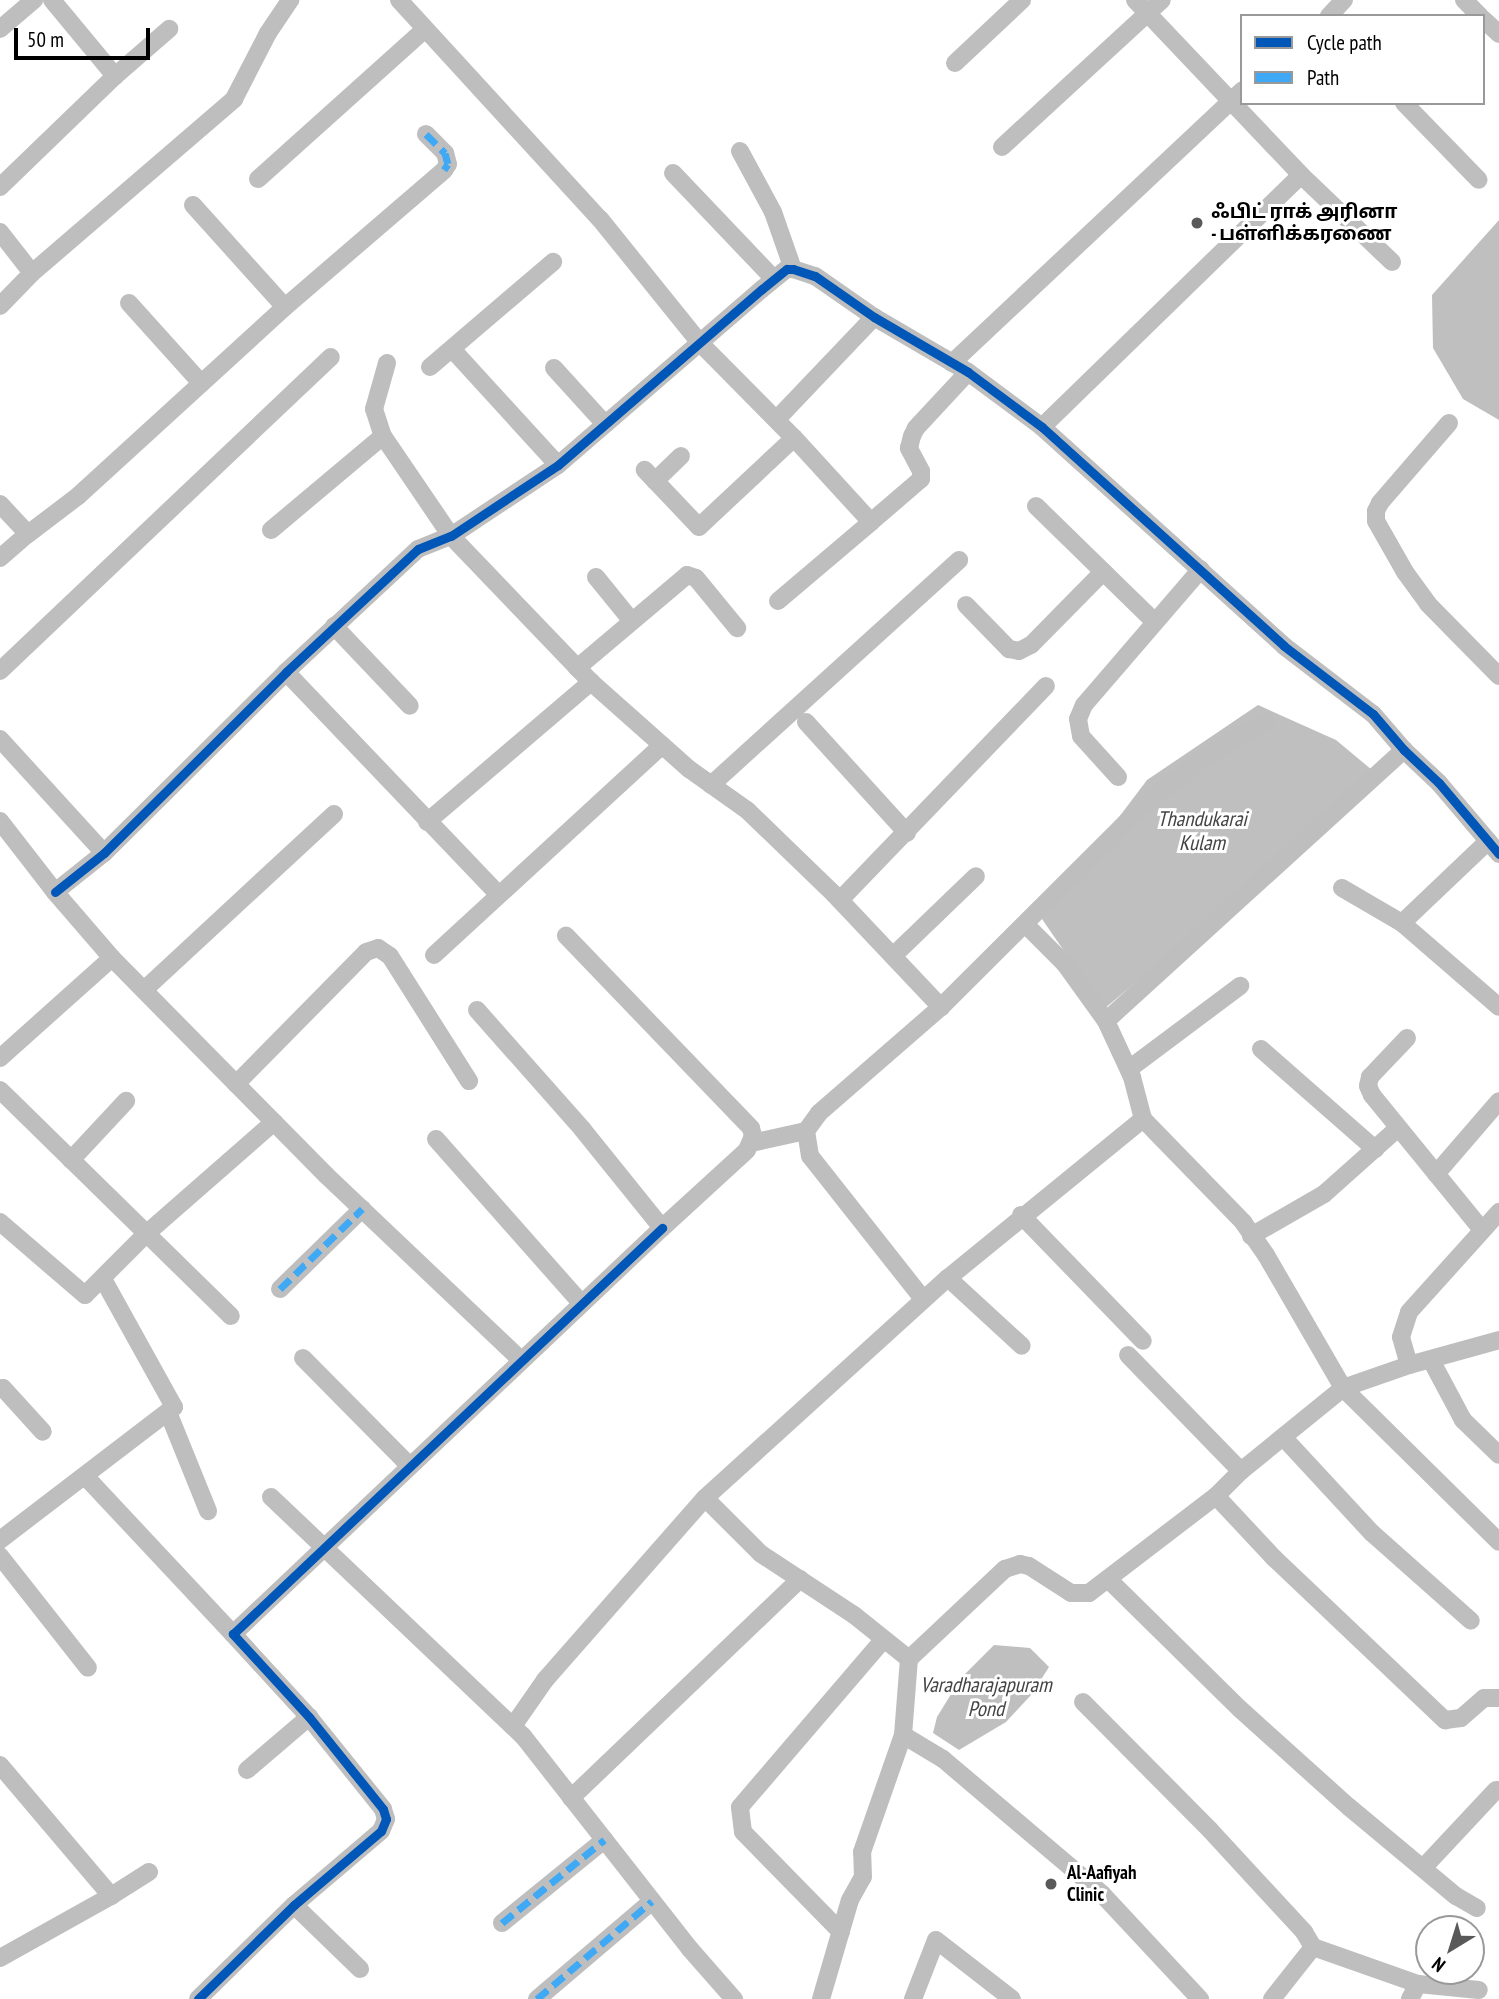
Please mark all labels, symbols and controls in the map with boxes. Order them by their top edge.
scale bar [18,14,154,58]
legend [1240,14,1485,105]
text: 50 m [27,26,64,53]
text: Cycle path [1307,29,1382,56]
text: Path [1307,64,1339,91]
place label: ஃபிட் ராக் அரினா - பள்ளிக்கரணை [1211,201,1398,245]
marker: ஃபிட் ராக் அரினா - பள்ளிக்கரணை [1189,215,1205,231]
water label: Thandukarai Kulam [1157,806,1247,856]
water label: Varadharajapuram Pond [920,1672,1052,1722]
place label: Al-Aafiyah Clinic [1067,1862,1137,1906]
marker: Al-Aafiyah Clinic [1041,1874,1061,1894]
north arrow [1415,1915,1485,1985]
text: N [1427,1952,1450,1978]

